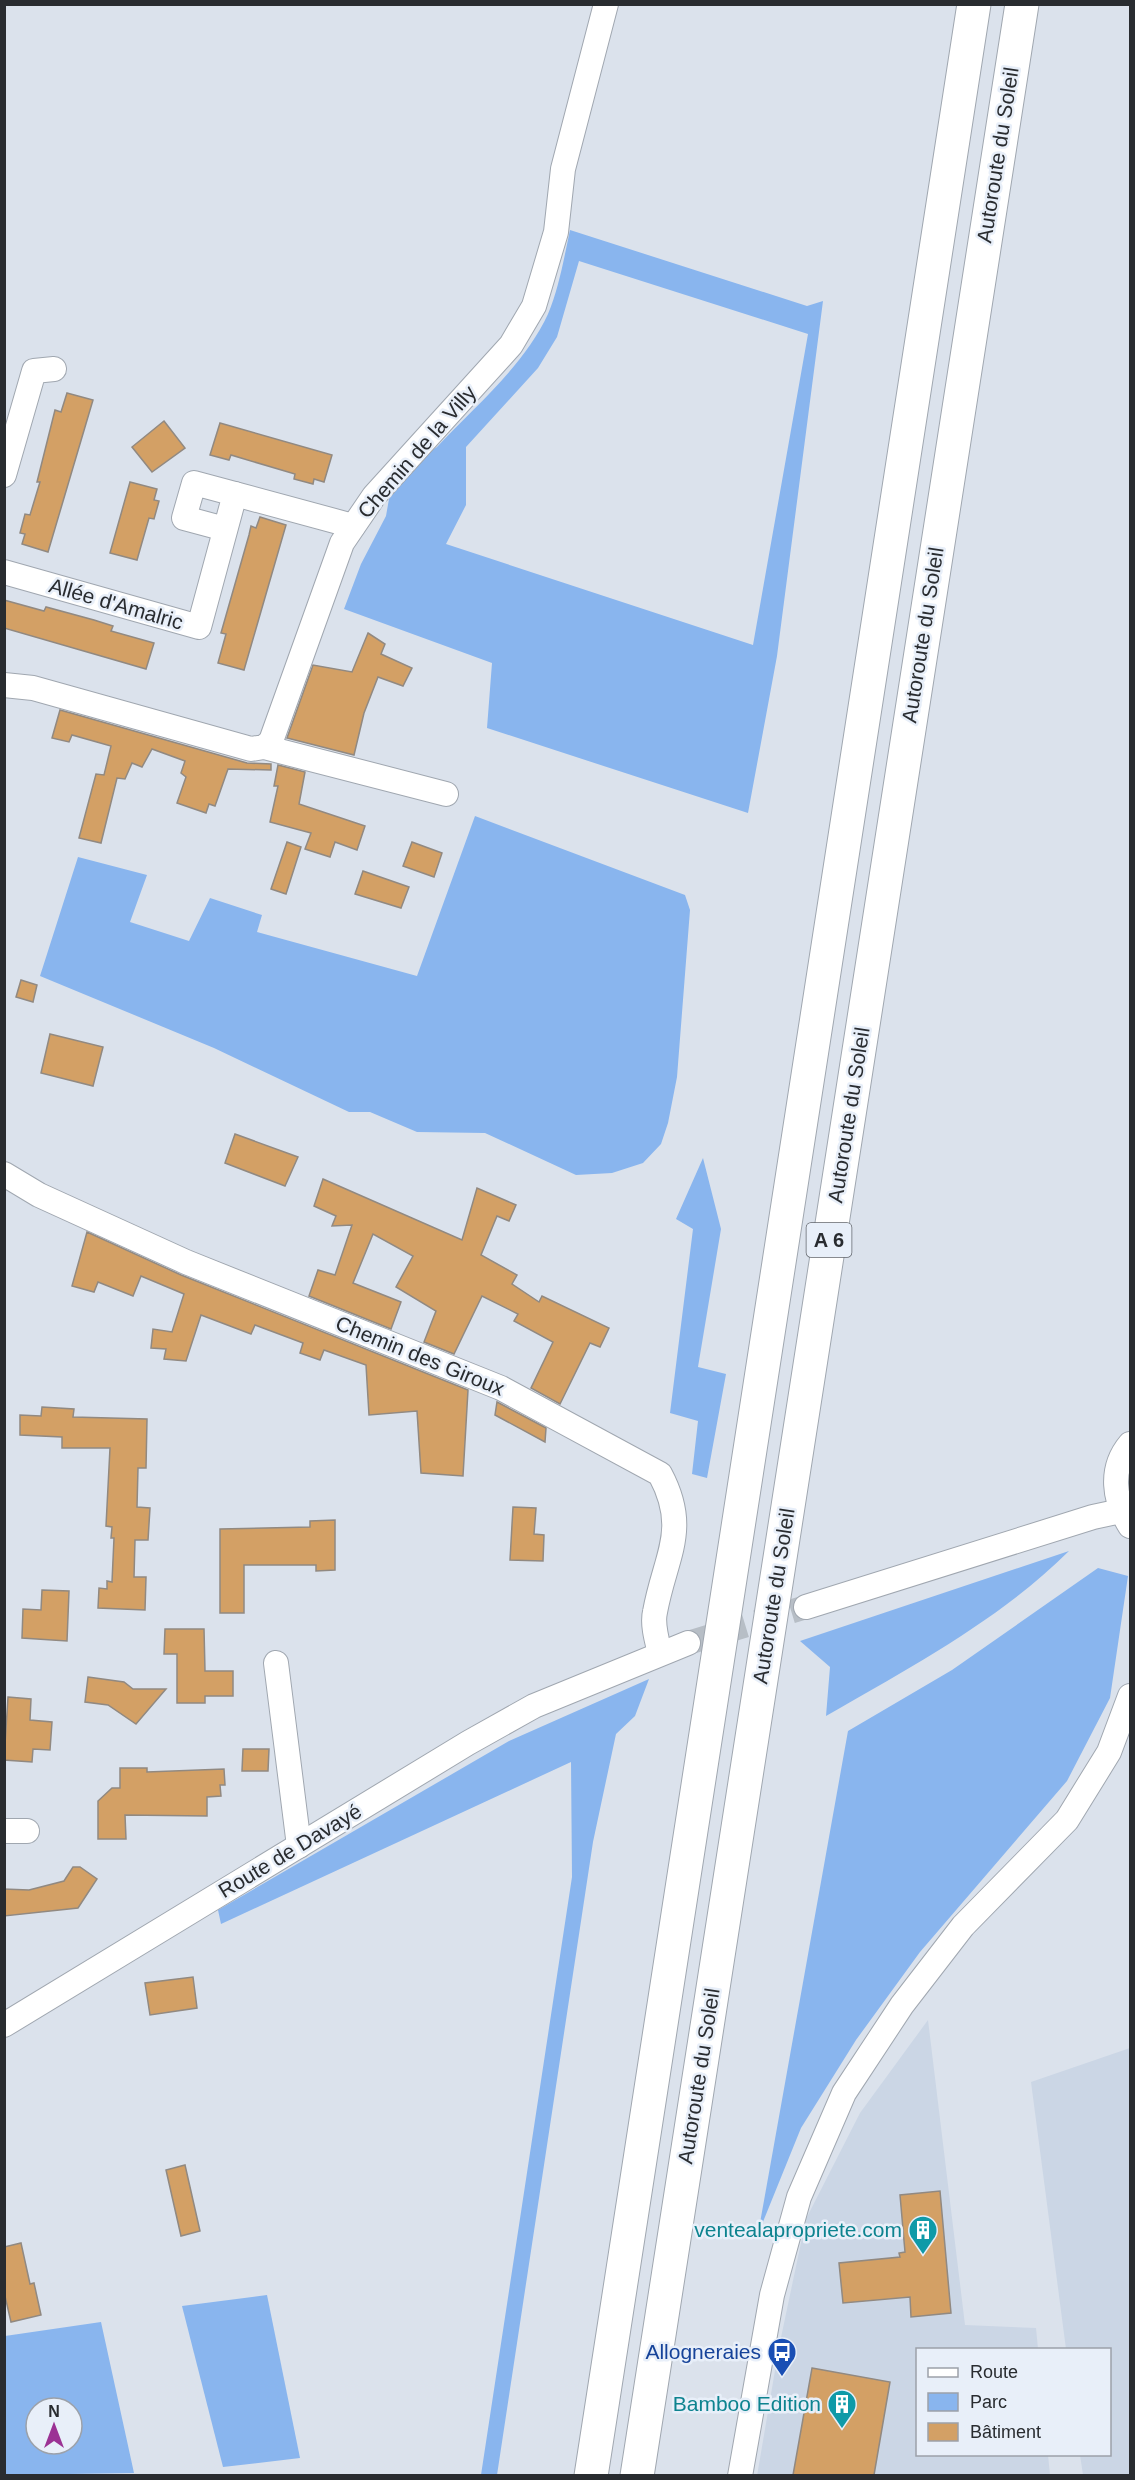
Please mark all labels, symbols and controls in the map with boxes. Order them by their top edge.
street label: Autoroute du Soleil [972,65,1023,244]
street label: Chemin de la Villy [353,380,481,523]
street label: Autoroute du Soleil [897,545,948,724]
street label: Allée d'Amalric [47,573,186,634]
street label: Autoroute du Soleil [823,1025,874,1204]
road number: A 6 [806,1223,852,1257]
street label: Chemin des Giroux [333,1311,508,1400]
street label: Autoroute du Soleil [748,1506,799,1685]
street label: Route de Davayé [214,1799,365,1902]
street label: Autoroute du Soleil [673,1986,724,2165]
building icon: ventealapropriete.com [907,2214,939,2256]
place label: ventealapropriete.com [694,2218,902,2241]
bus stop icon: Allogneraies [766,2336,798,2378]
place label: Allogneraies [645,2340,761,2363]
legend [916,2348,1111,2456]
text: Route [970,2362,1018,2382]
building icon: Bamboo Edition [826,2388,858,2430]
place label: Bamboo Edition [673,2392,821,2415]
text: Parc [970,2392,1007,2412]
north arrow [24,2396,84,2456]
text: N [48,2403,60,2420]
text: Bâtiment [970,2422,1041,2442]

